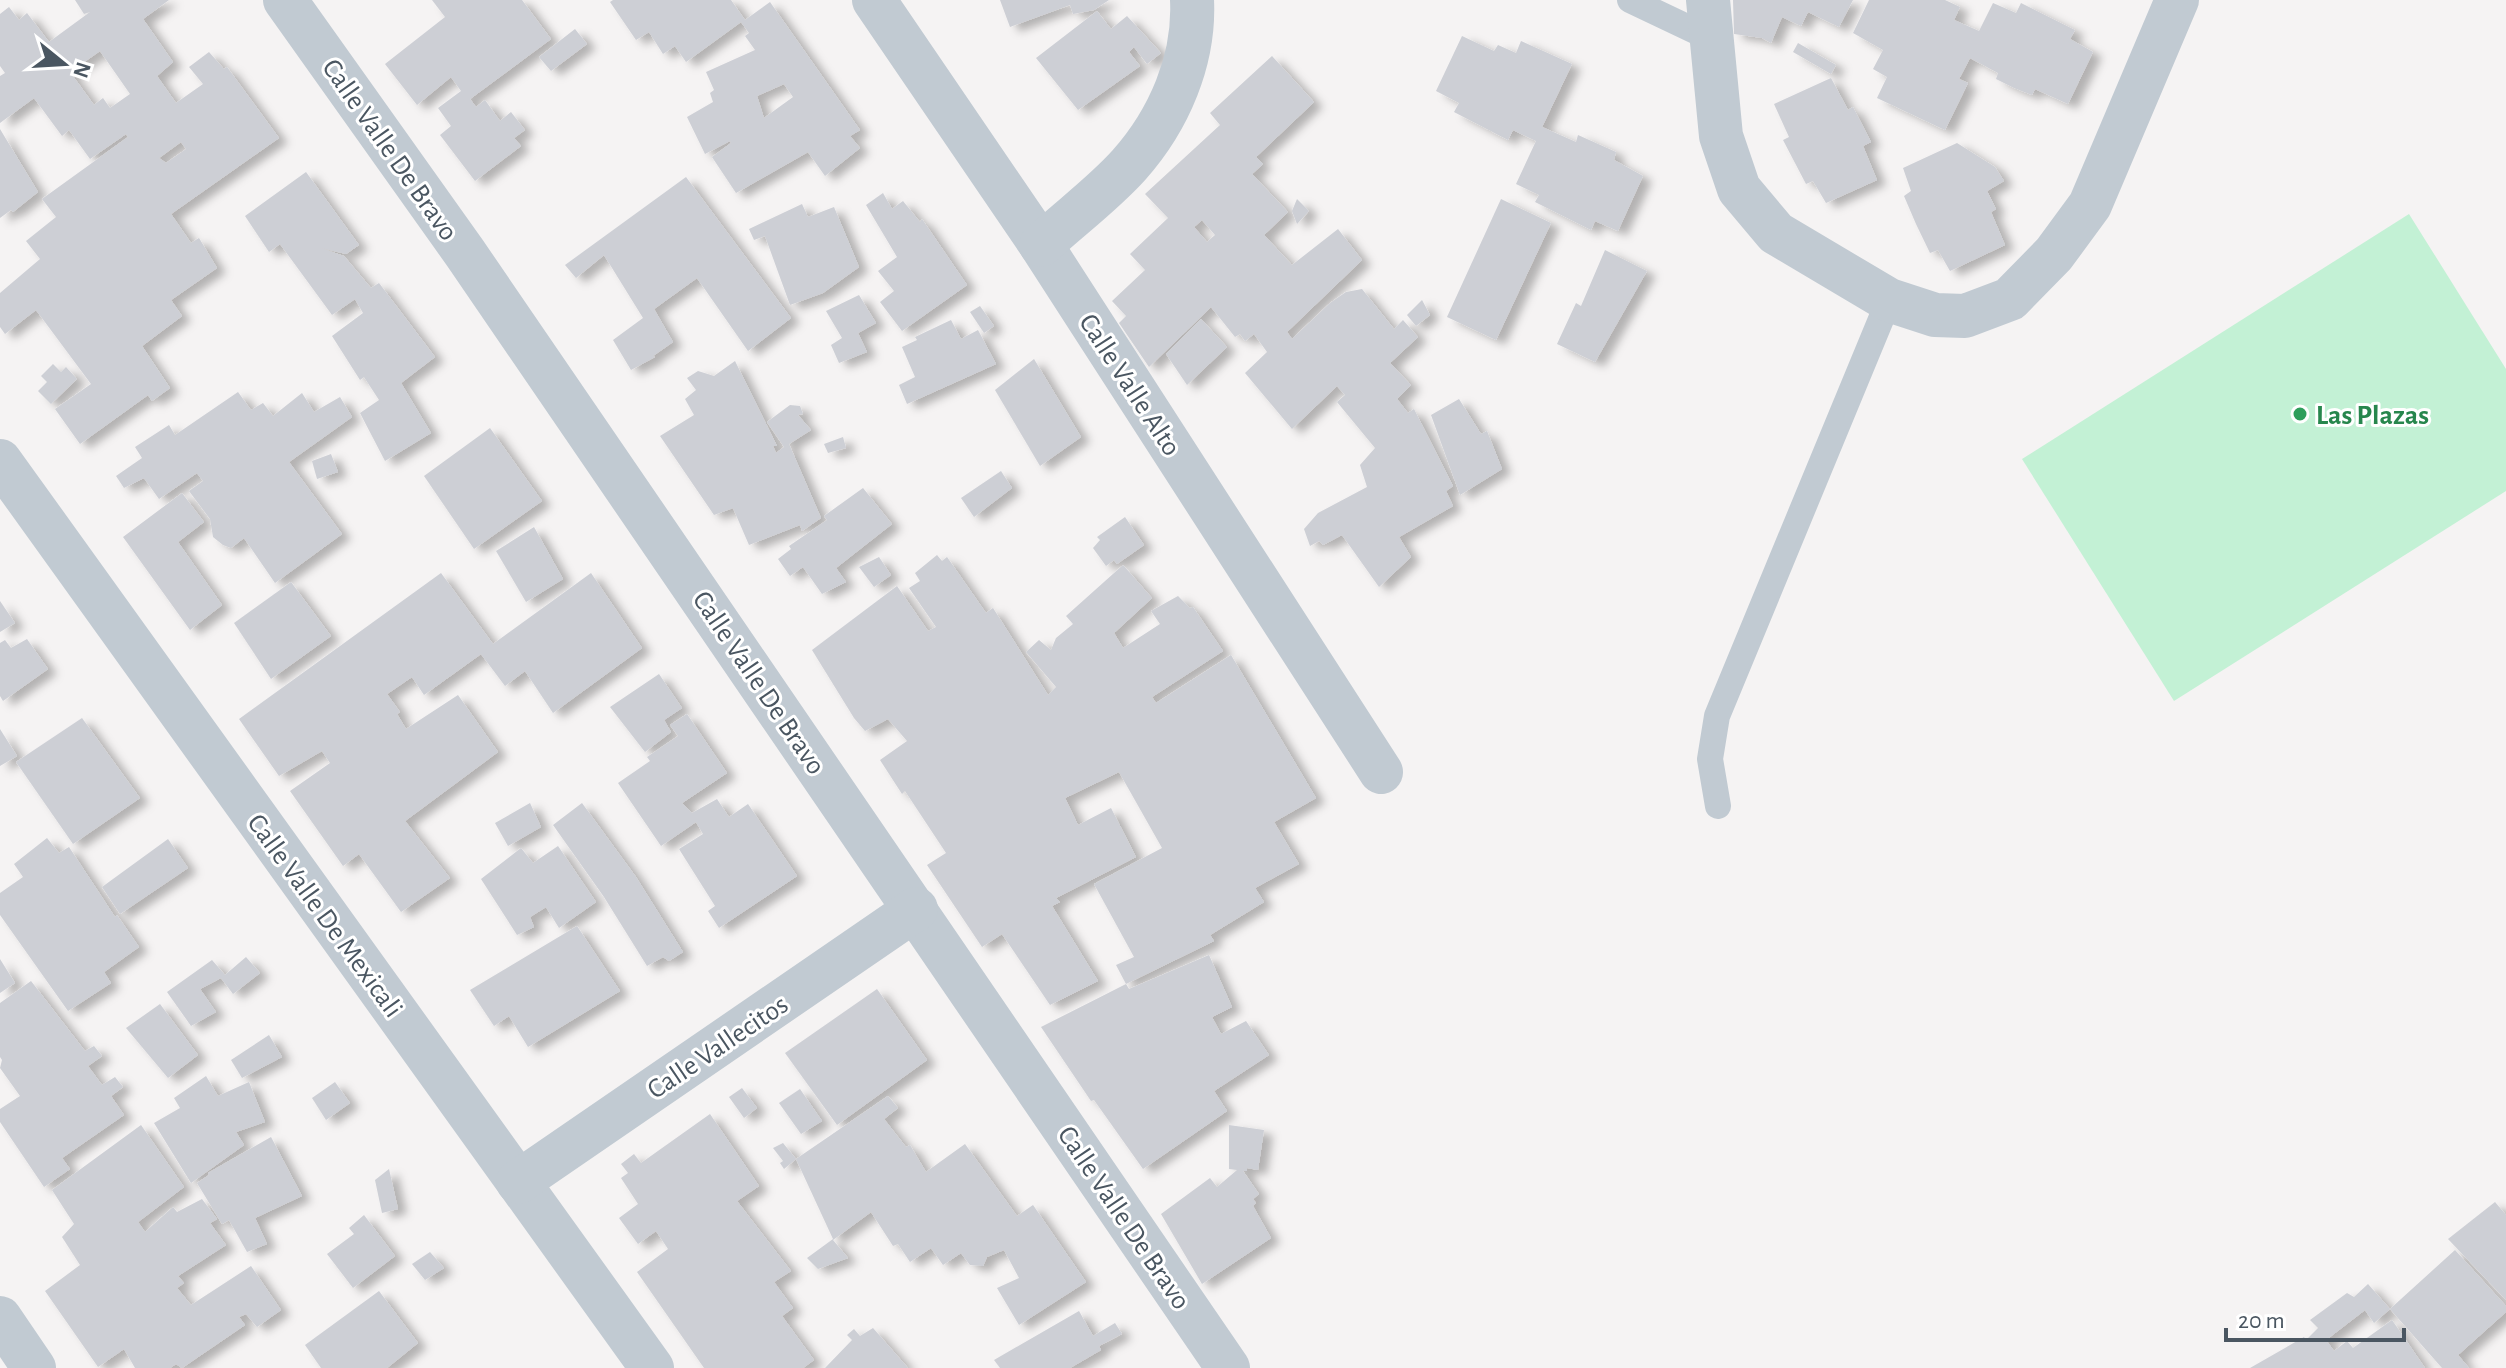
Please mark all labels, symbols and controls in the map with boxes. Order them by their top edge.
north arrow [24,24,104,104]
street label: Calle Valle De Bravo [316,54,462,246]
text: N [69,59,95,81]
street label: Calle Valle Alto [1073,309,1185,461]
place label: Las Plazas [2316,402,2429,430]
marker: Las Plazas [2291,405,2309,423]
street label: Calle Valle De Bravo [687,586,830,780]
street label: Calle Valle De Mexicali [241,809,407,1023]
street label: Calle Vallecitos [643,990,794,1105]
street label: Calle Valle De Bravo [1052,1121,1195,1315]
scale bar [2226,1292,2404,1342]
text: 20 m [2238,1309,2285,1333]

